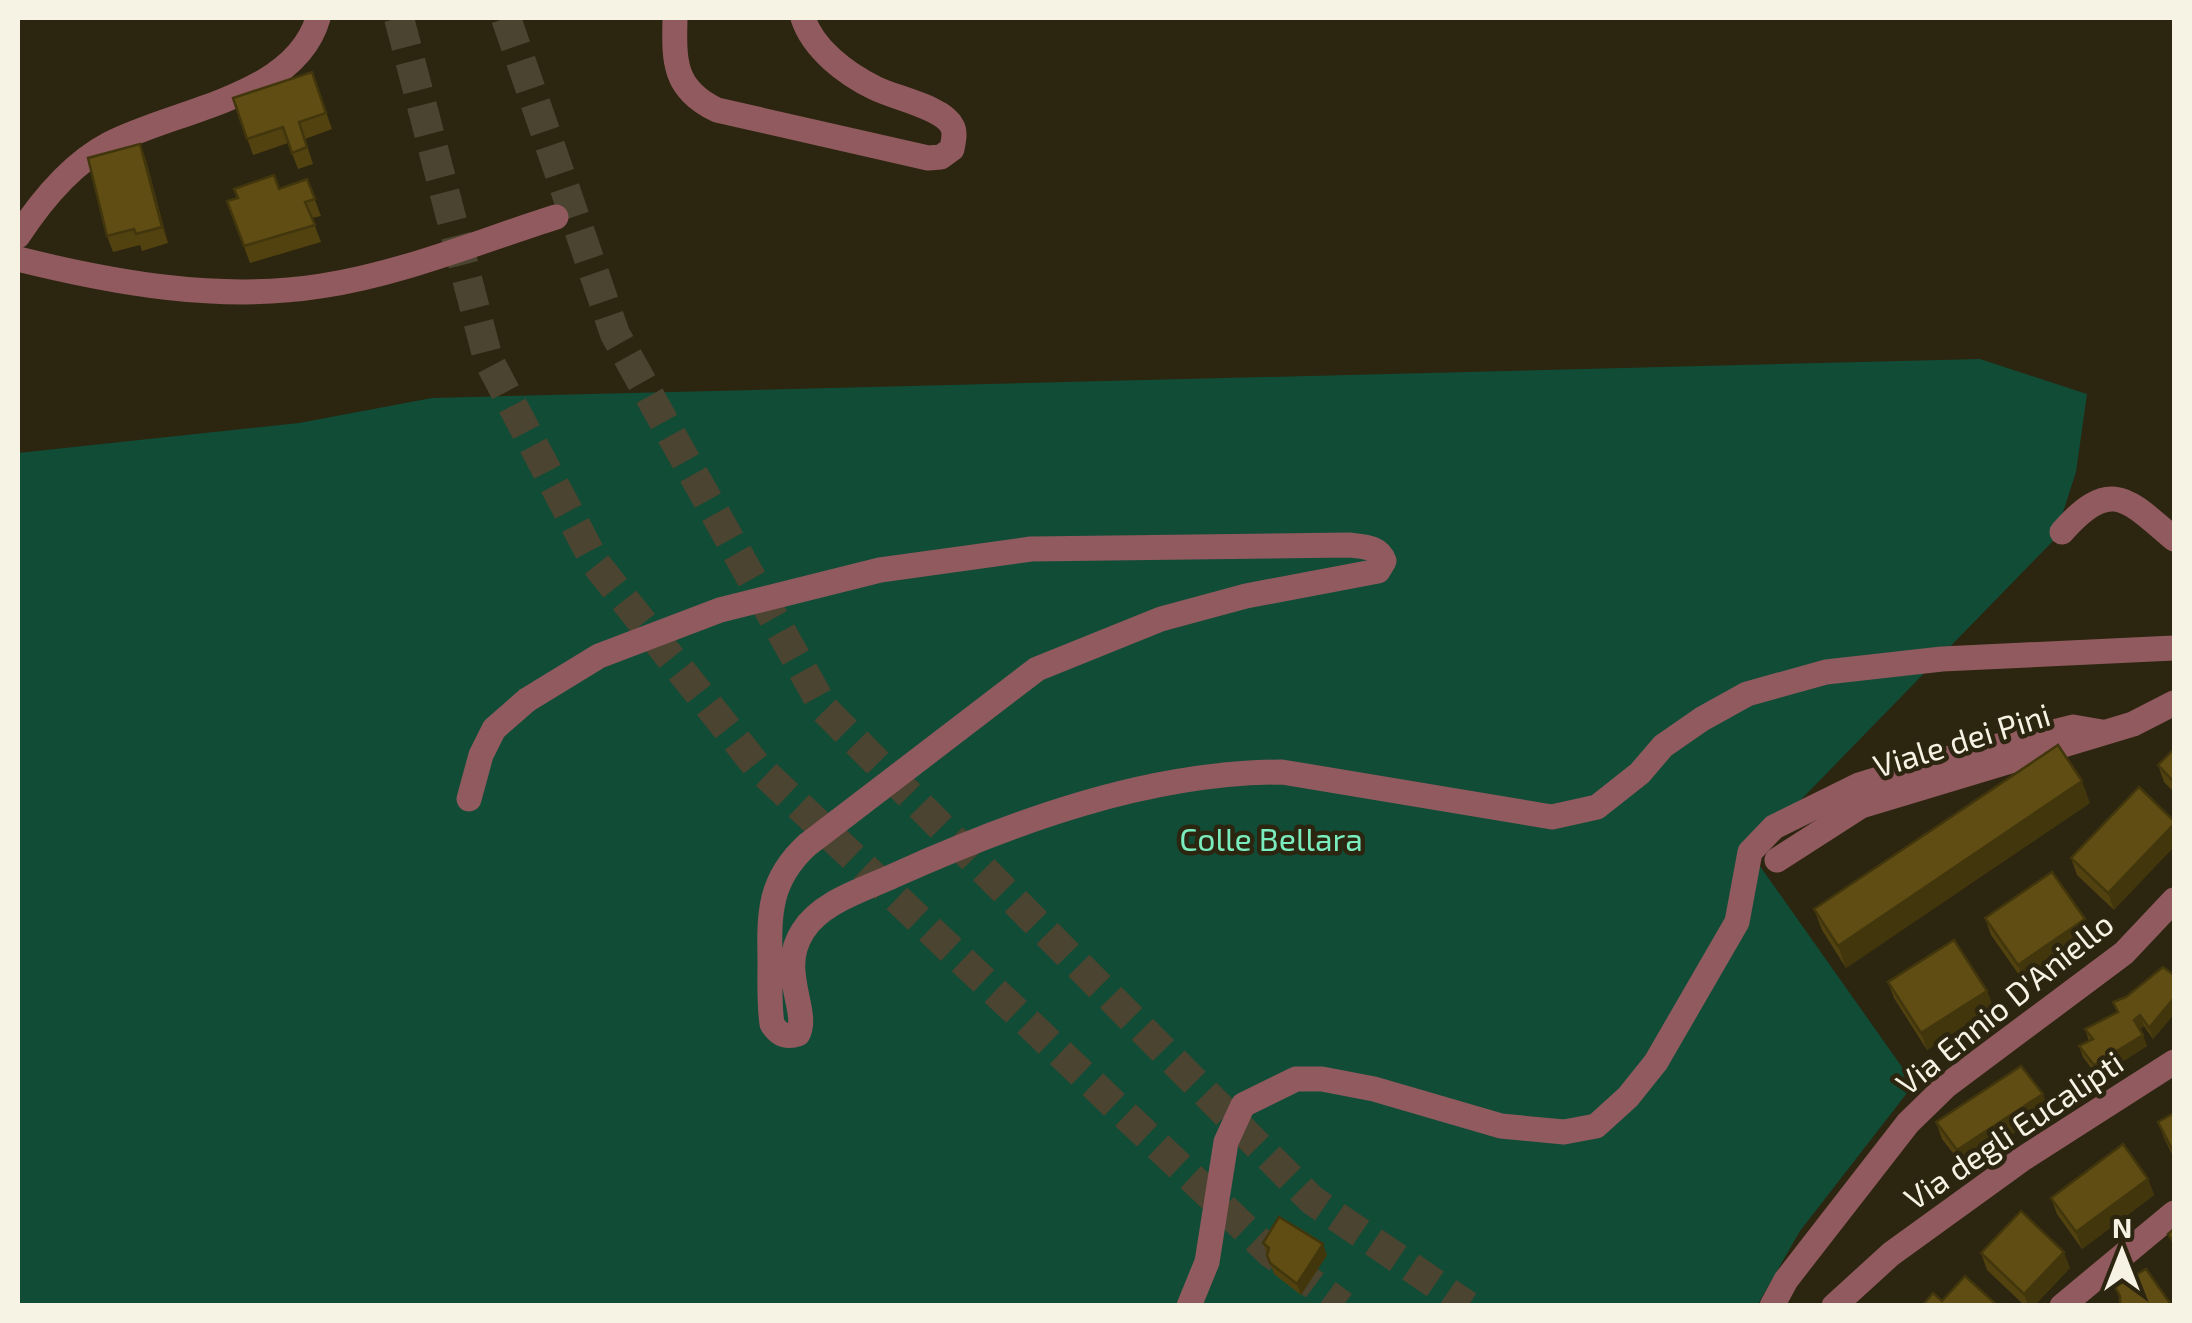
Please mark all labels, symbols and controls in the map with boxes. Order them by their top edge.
street label: Viale dei Pini [1868,694,2054,784]
park label: Colle Bellara [1179,819,1363,857]
street label: Via Ennio D'Aniello [1888,903,2120,1102]
street label: Via degli Eucalipti [1896,1042,2129,1217]
north arrow [2072,1203,2172,1303]
text: N [2112,1210,2132,1244]

